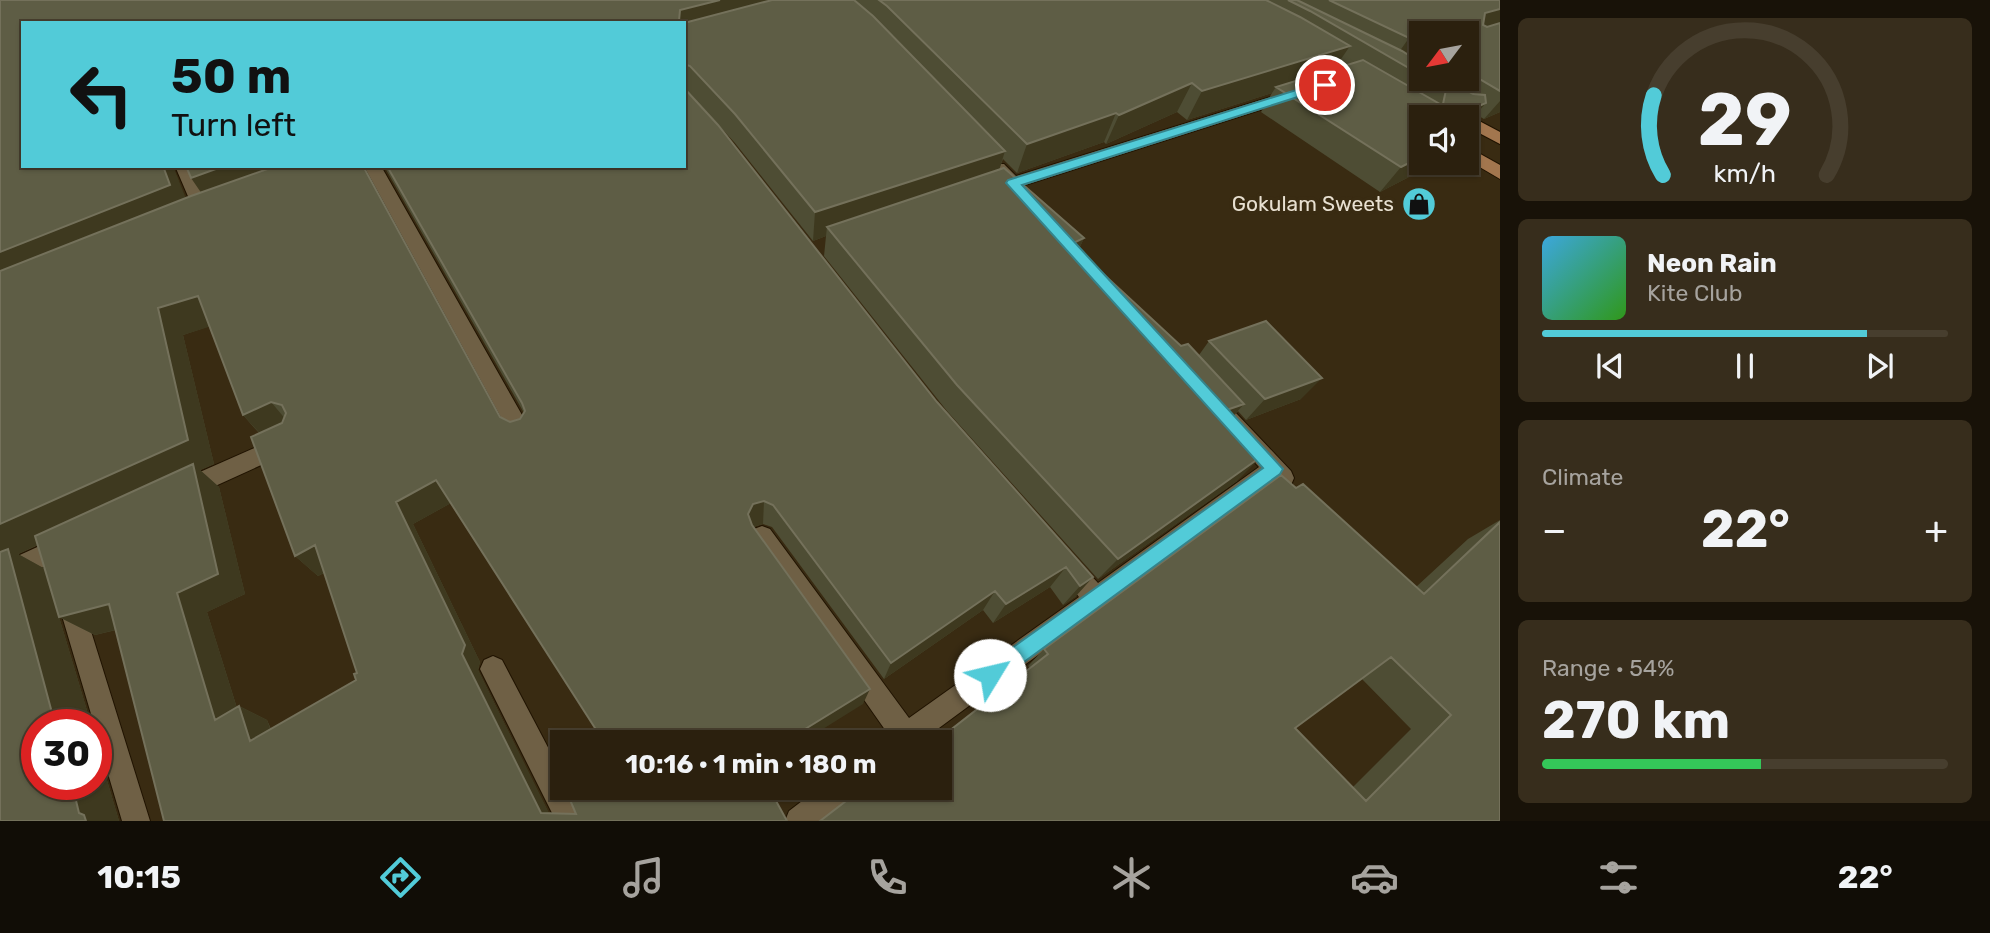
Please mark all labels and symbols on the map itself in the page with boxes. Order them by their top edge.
north arrow [1409,21,1479,91]
pin [1295,55,1355,115]
shop icon: Gokulam Sweets [1400,185,1438,223]
place label: Gokulam Sweets [1232,191,1394,216]
position arrow [953,638,1027,712]
speed limit sign: 30 [21,709,112,800]

